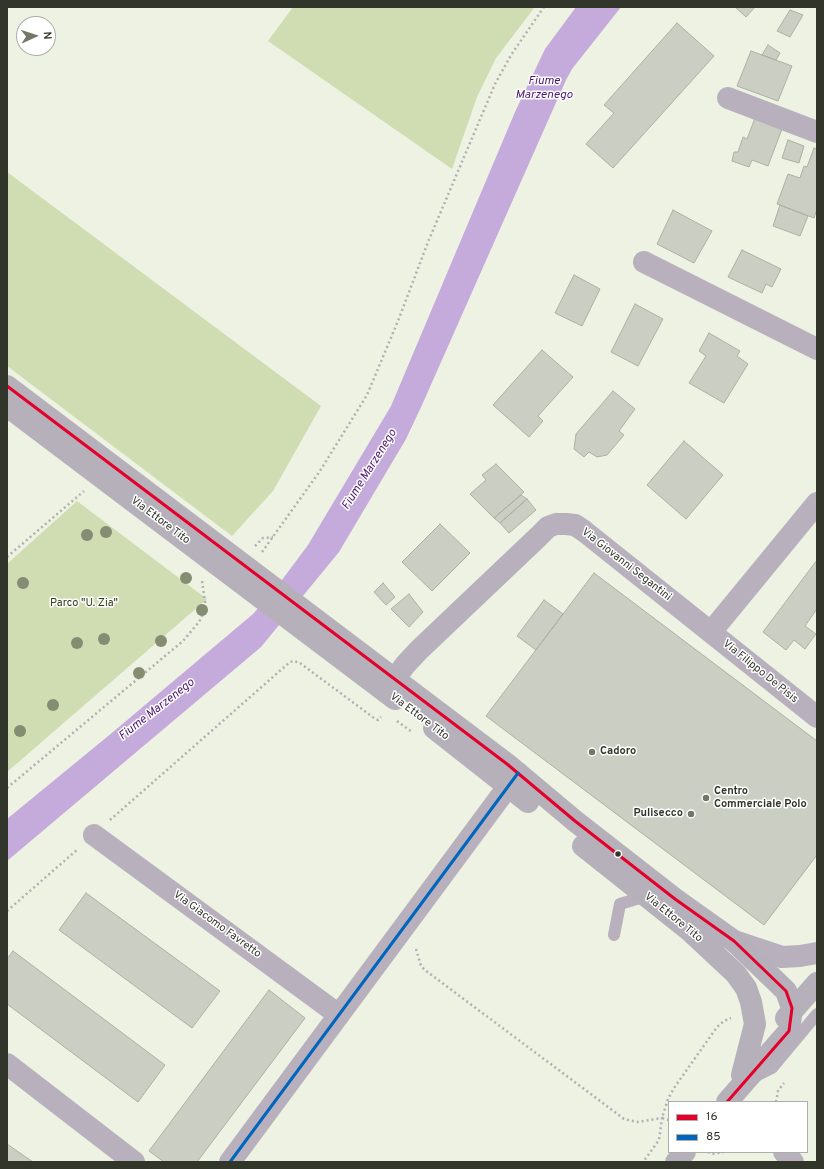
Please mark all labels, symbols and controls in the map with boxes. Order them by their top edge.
north arrow [16,16,56,56]
text: N [40,31,54,40]
water label: Fiume Marzenego [515,75,573,103]
water label: Fiume Marzenego [339,427,401,513]
street label: Via Ettore Tito [128,494,192,548]
street label: Via Giovanni Segantini [578,526,674,604]
park label: Parco "U. Zia" [50,597,118,611]
street label: Via Filippo De Pisis [720,638,800,706]
water label: Fiume Marzenego [116,676,198,744]
street label: Via Ettore Tito [387,690,451,744]
place label: Cadoro [600,745,636,759]
marker: Cadoro [587,747,597,757]
place label: Centro Commerciale Polo [714,785,807,811]
marker: Centro Commerciale Polo [701,793,711,803]
place label: Pulisecco [633,807,683,821]
marker: Pulisecco [686,809,696,819]
unlabelled marker [613,849,623,859]
street label: Via Giacomo Favretto [171,889,263,961]
street label: Via Ettore Tito [641,891,705,945]
legend [668,1101,808,1153]
text: 16 [706,1109,718,1125]
text: 85 [706,1129,721,1145]

